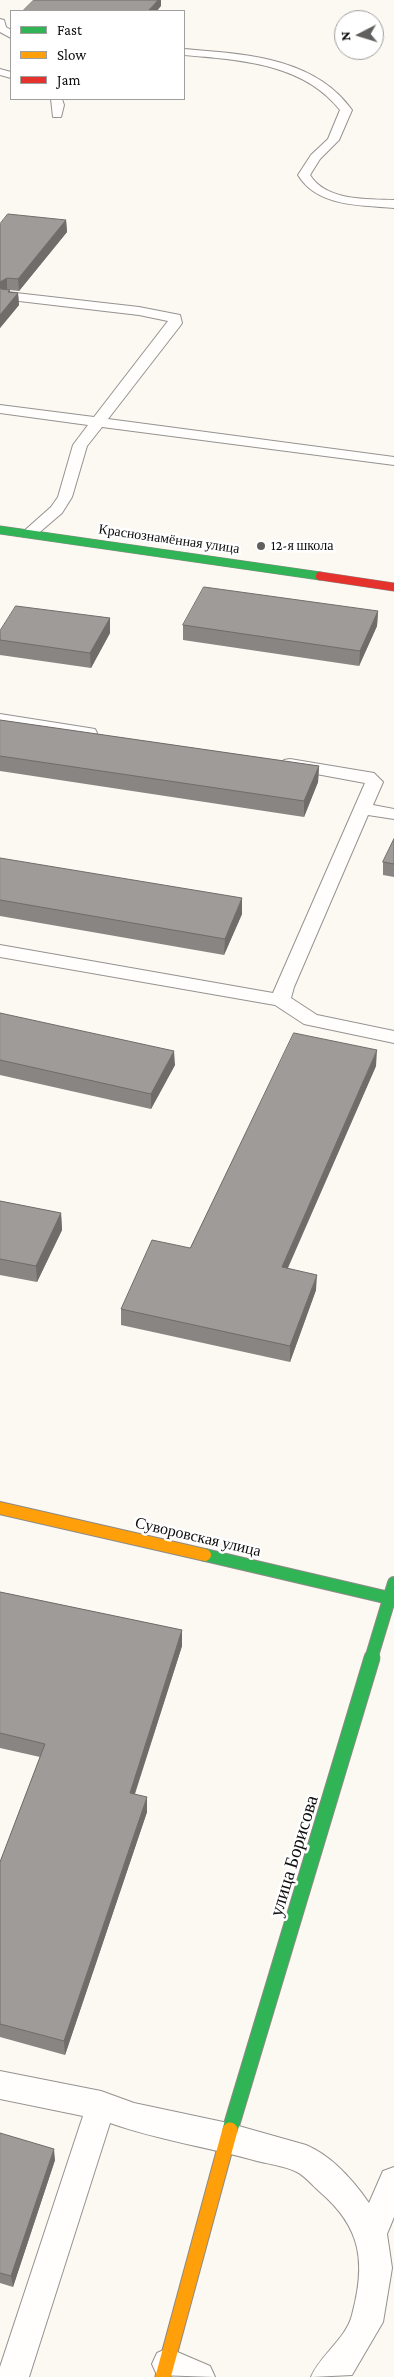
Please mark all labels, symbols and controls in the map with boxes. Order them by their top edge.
legend [10,10,185,100]
north arrow [334,10,384,60]
text: Fast [57,22,82,38]
text: N [337,31,353,42]
text: Slow [57,47,86,63]
text: Jam [57,72,80,88]
street label: Краснознамённая улица [97,521,241,557]
place label: 12-я школа [271,538,333,554]
marker: 12-я школа [255,540,267,552]
street label: Суворовская улица [133,1513,263,1561]
street label: улица Борисова [265,1793,323,1919]

